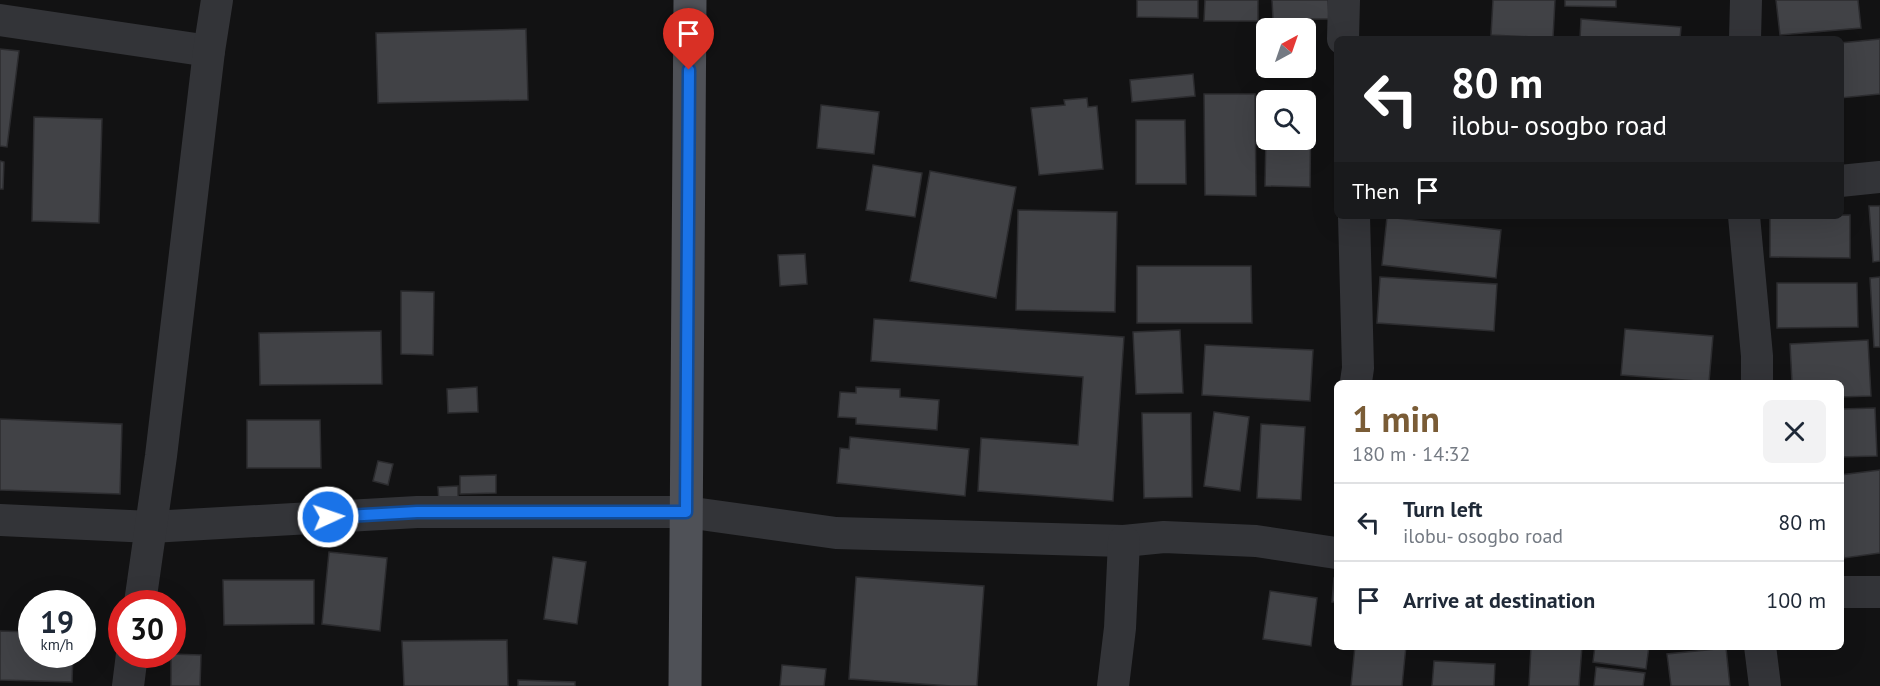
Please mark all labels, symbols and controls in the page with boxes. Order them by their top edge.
pin [663,8,714,70]
icon: arrive [672,17,705,50]
north arrow [1256,18,1316,78]
map controls [1256,18,1316,150]
text: 80 m [1451,55,1543,110]
icon: left [1352,60,1430,138]
button: search [1256,90,1316,150]
text: ilobu- osogbo road [1451,108,1667,142]
icon: arrive [1411,174,1444,207]
text: Then [1352,177,1399,205]
text: 1 min [1352,395,1440,442]
button: close [1763,400,1826,463]
text: 180 m · 14:32 [1352,441,1470,467]
position arrow [296,485,360,549]
text: Turn left [1403,495,1483,523]
icon: left [1352,506,1385,539]
text: 80 m [1778,508,1826,536]
text: ilobu- osogbo road [1403,523,1563,549]
icon: arrive [1352,584,1385,617]
text: Arrive at destination [1403,586,1595,614]
text: 100 m [1766,586,1826,614]
speed limit sign: 30 [108,590,186,668]
text: 19 [40,602,74,641]
text: km/h [41,635,73,654]

